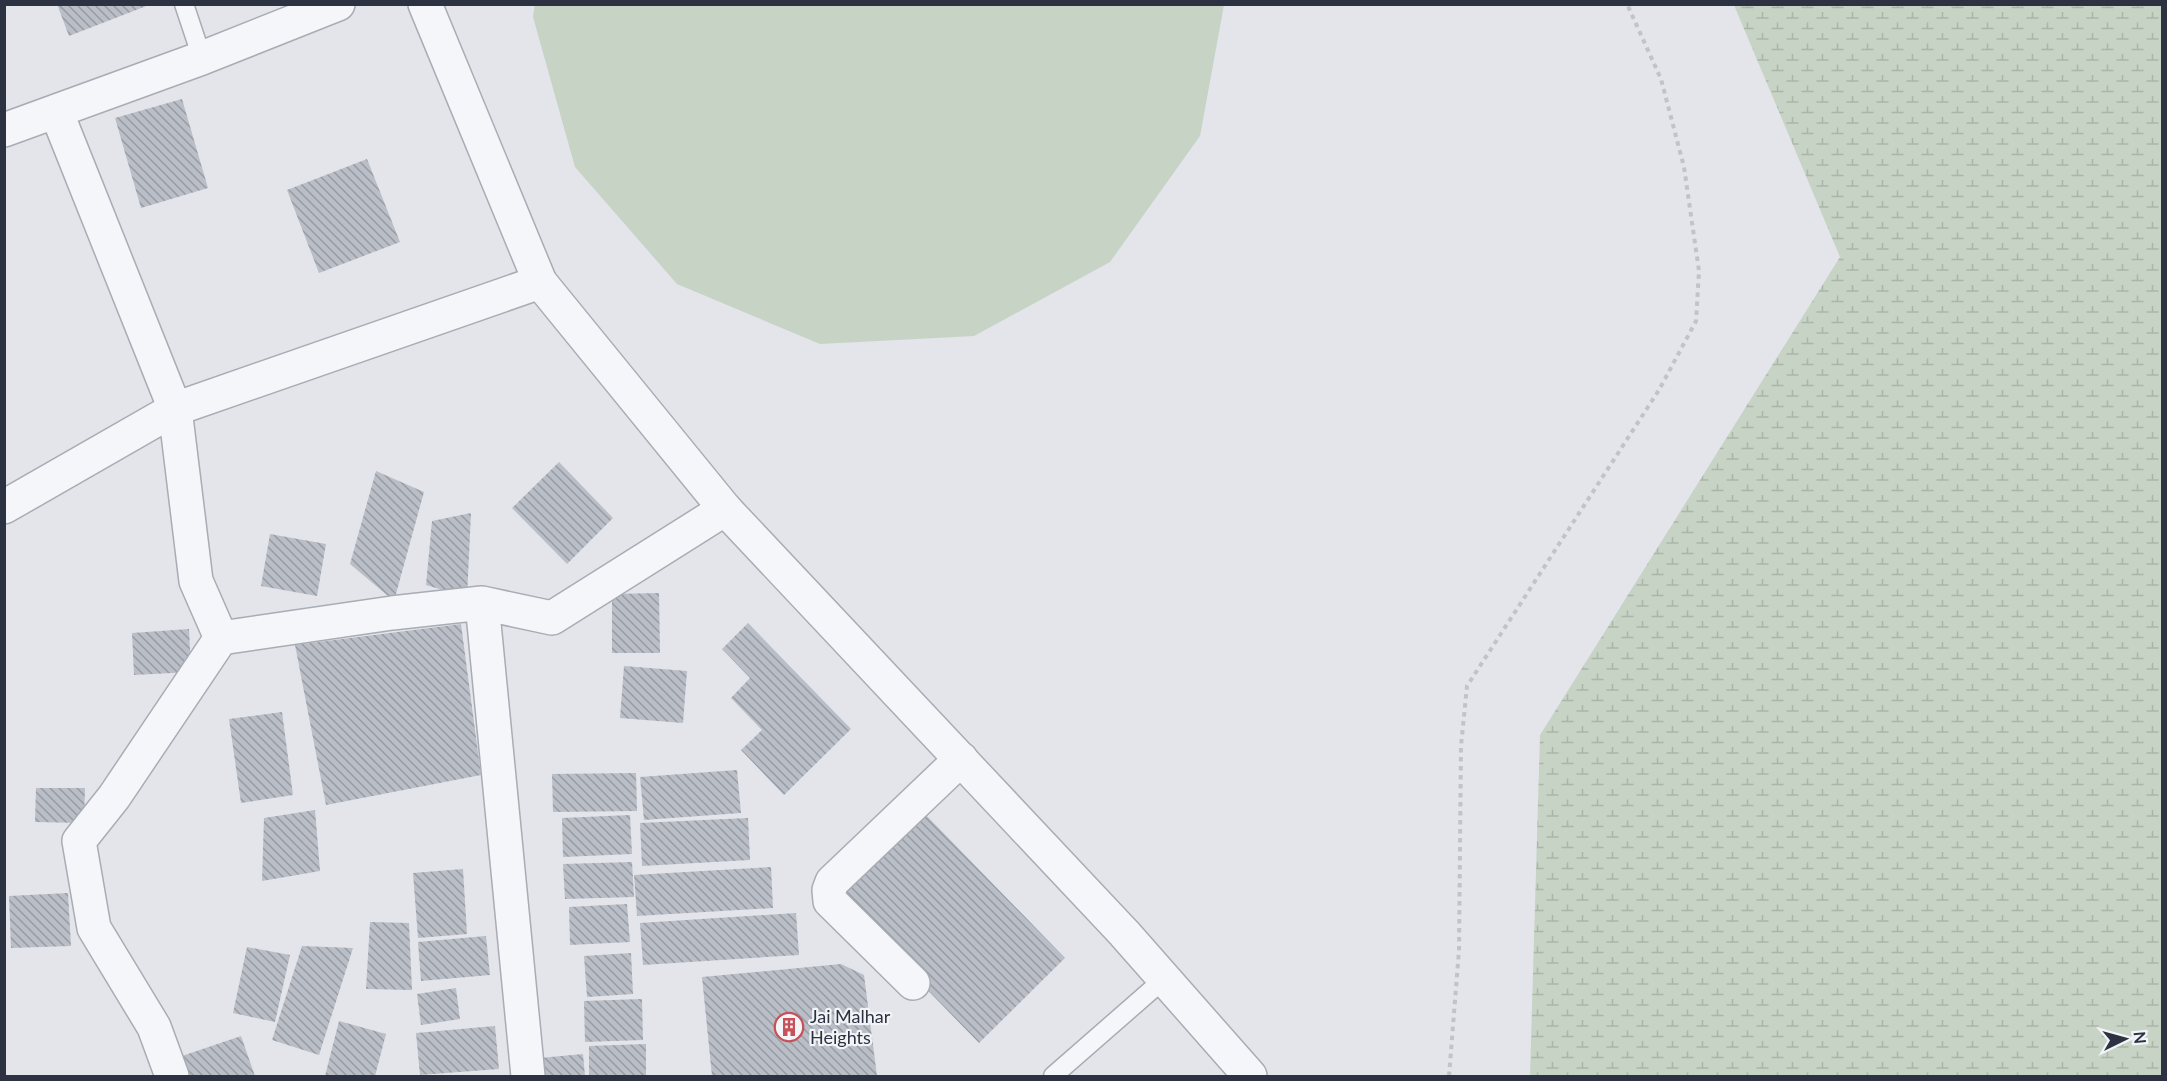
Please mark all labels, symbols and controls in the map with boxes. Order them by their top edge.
place label: Jai Malhar Heights [810,1005,891,1048]
north arrow [2095,1009,2155,1069]
building icon: Jai Malhar Heights [773,1011,805,1043]
text: N [2130,1031,2150,1045]

